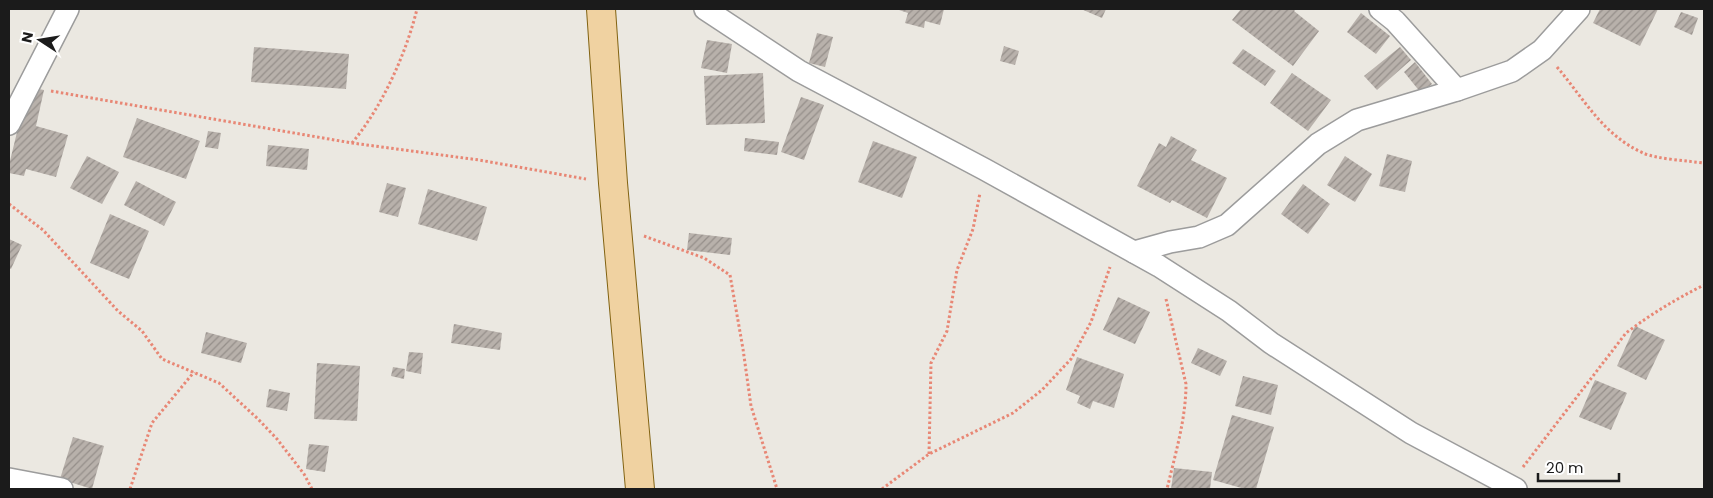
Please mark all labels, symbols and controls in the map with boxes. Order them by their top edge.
north arrow [15,15,65,65]
text: N [16,30,38,45]
scale bar [1538,450,1619,482]
text: 20 m [1546,457,1584,478]

